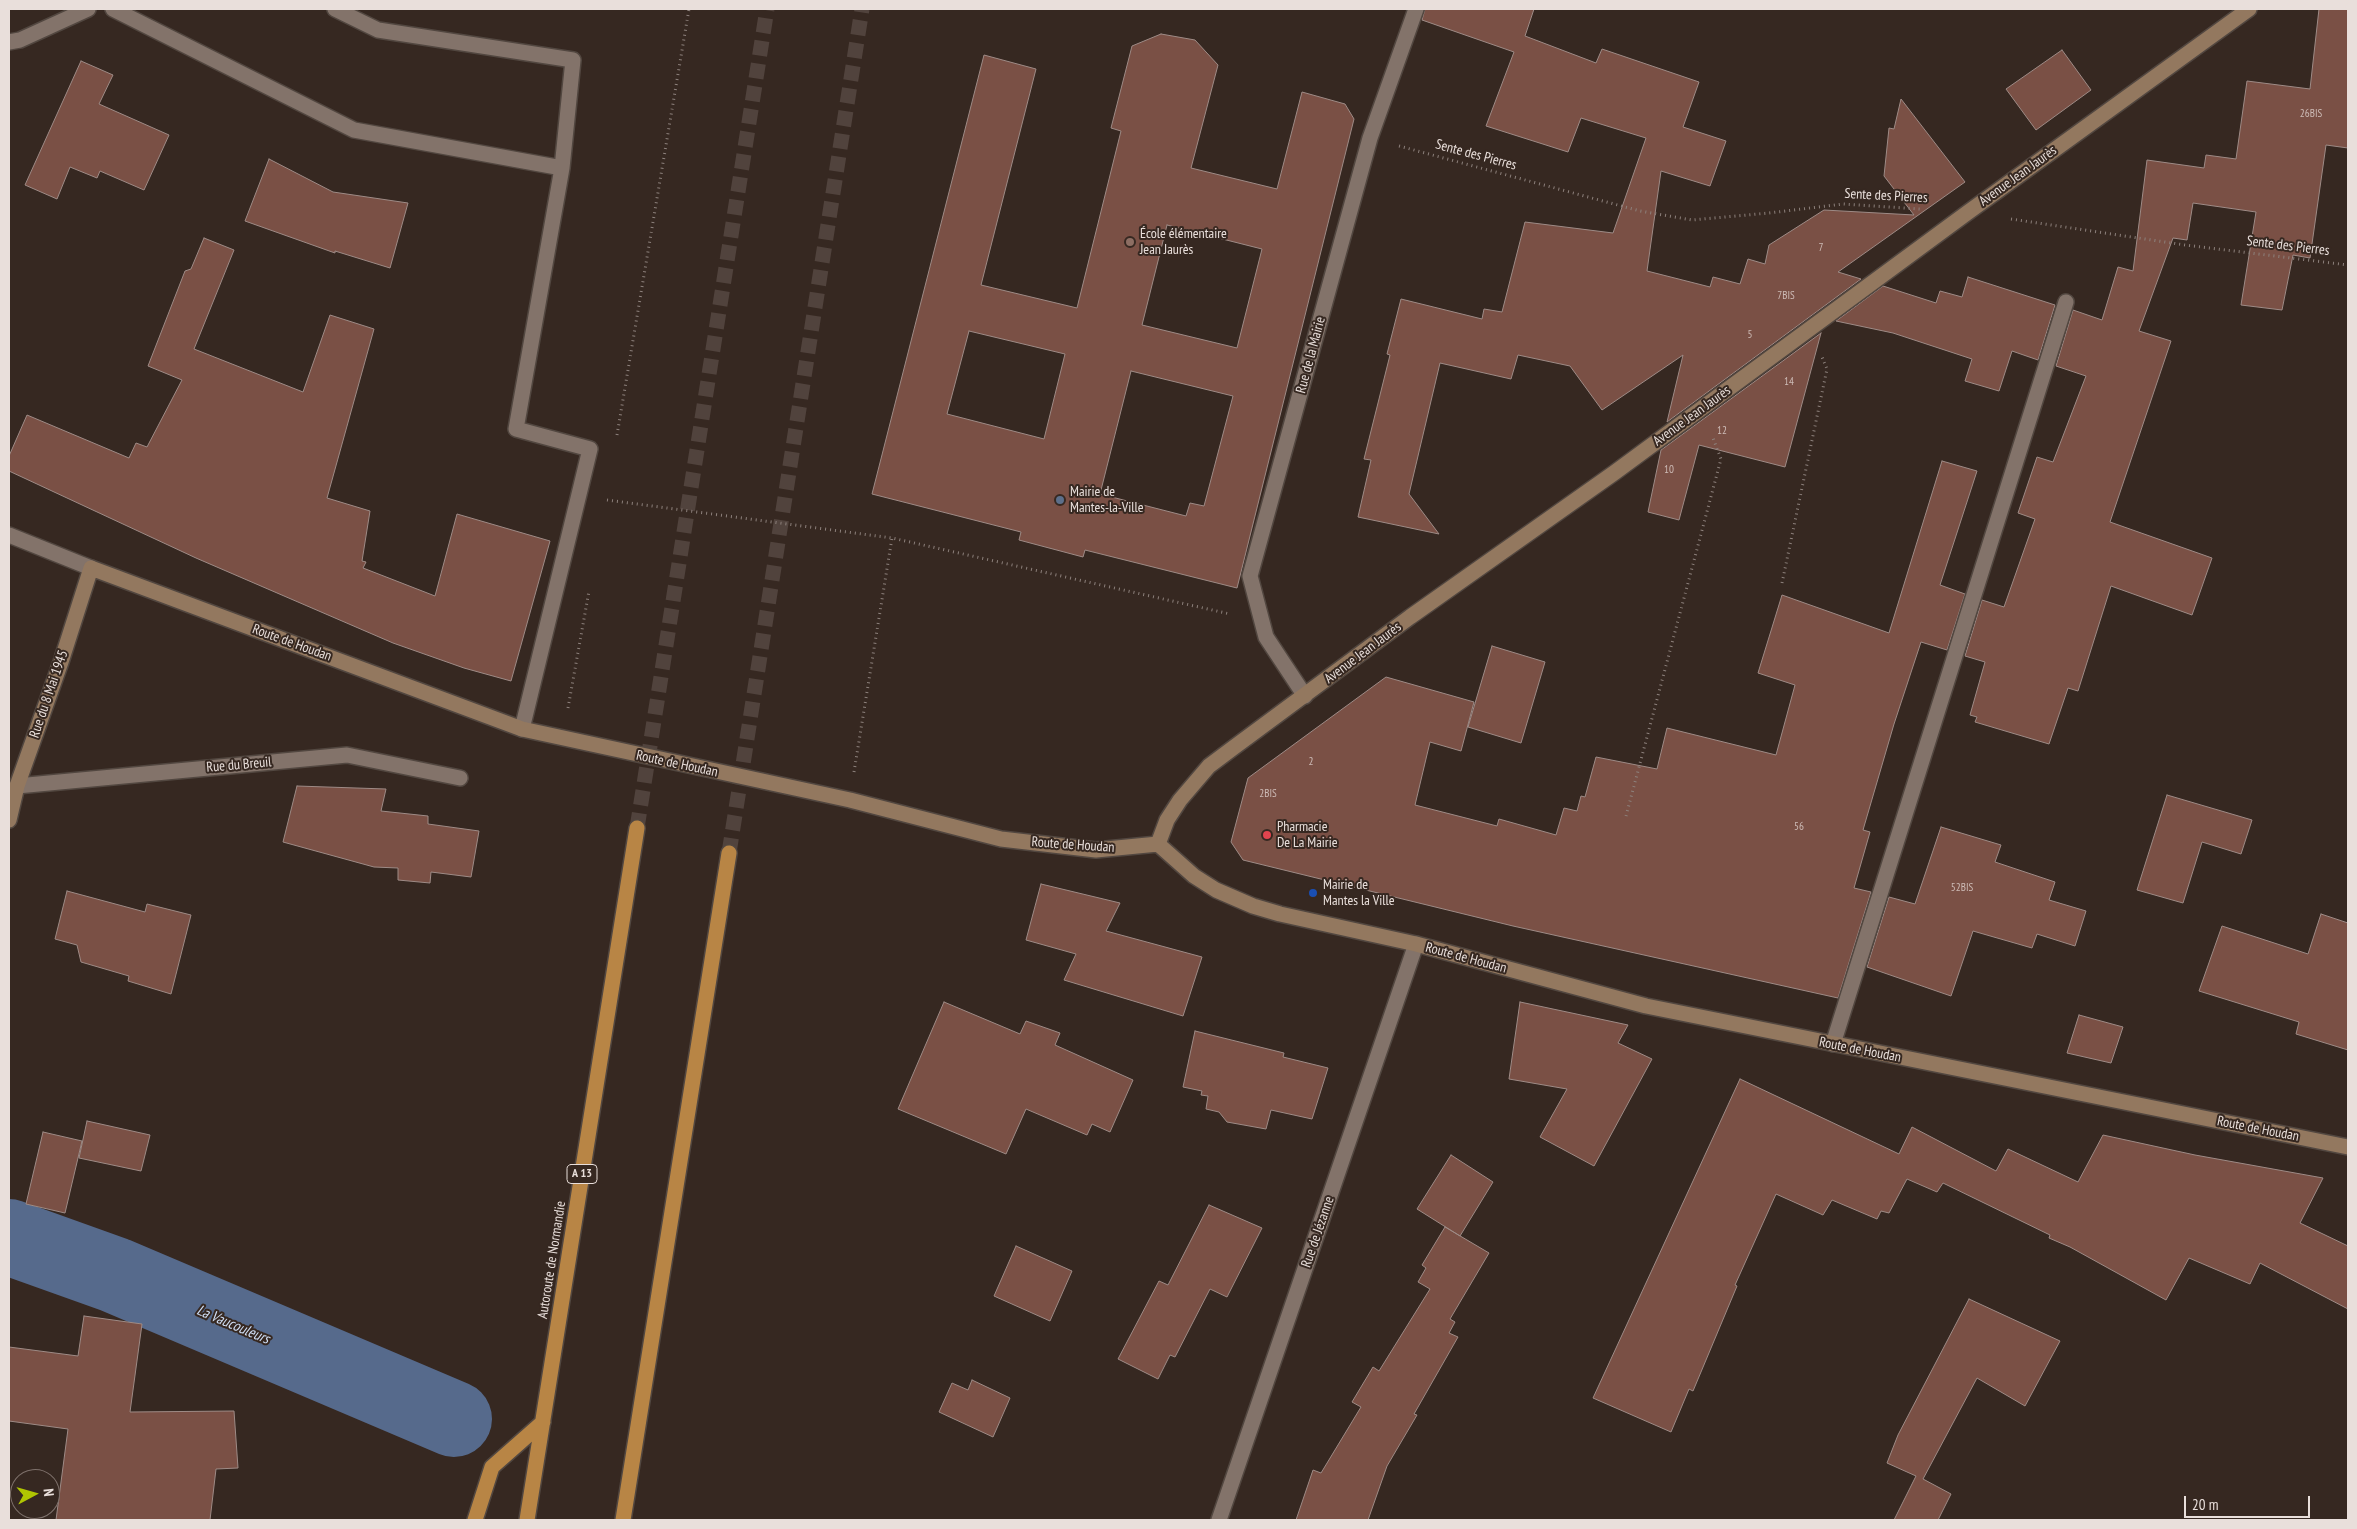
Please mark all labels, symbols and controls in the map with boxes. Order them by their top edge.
house number: 26BIS [2300,107,2322,121]
street label: Sente des Pierres [1434,136,1518,174]
street label: Avenue Jean Jaurès [1976,142,2060,210]
street label: Sente des Pierres [1844,185,1928,207]
place label: École élémentaire Jean Jaurès [1140,226,1227,258]
street label: Sente des Pierres [2246,233,2330,259]
marker: École élémentaire Jean Jaurès [1124,236,1136,248]
house number: 7 [1819,241,1823,255]
house number: 7BIS [1777,289,1795,303]
street label: Rue de la Mairie [1293,315,1329,395]
house number: 5 [1748,328,1752,342]
house number: 14 [1784,375,1794,389]
street label: Avenue Jean Jaurès [1650,382,1734,450]
house number: 12 [1717,424,1727,438]
house number: 10 [1664,463,1674,477]
place label: Mairie de Mantes-la-Ville [1070,484,1144,516]
marker: Mairie de Mantes-la-Ville [1054,494,1066,506]
street label: Avenue Jean Jaurès [1321,619,1405,687]
street label: Route de Houdan [250,621,334,665]
street label: Rue du 8 Mai 1945 [26,648,72,740]
street label: Route de Houdan [635,747,719,781]
street label: Rue du Breuil [206,754,272,776]
house number: 2 [1309,755,1313,769]
house number: 2BIS [1259,787,1277,801]
place label: Pharmacie De La Mairie [1277,819,1337,852]
house number: 56 [1794,820,1804,834]
marker: Pharmacie De La Mairie [1261,829,1273,841]
street label: Route de Houdan [1031,834,1115,856]
place label: Mairie de Mantes la Ville [1323,877,1395,910]
house number: 52BIS [1951,881,1973,895]
marker: Mairie de Mantes la Ville [1307,887,1319,899]
street label: Route de Houdan [1424,939,1508,977]
street label: Route de Houdan [1818,1034,1902,1066]
street label: Route de Houdan [2216,1113,2300,1145]
road number: A 13 [567,1164,597,1184]
street label: Rue de Jézanne [1298,1194,1338,1270]
street label: Autoroute de Normandie [534,1200,570,1320]
water label: La Vaucouleurs [194,1302,272,1348]
north arrow [10,1469,60,1519]
scale bar [2187,1486,2313,1518]
text: N [40,1488,58,1497]
text: 20 m [2192,1495,2218,1514]

